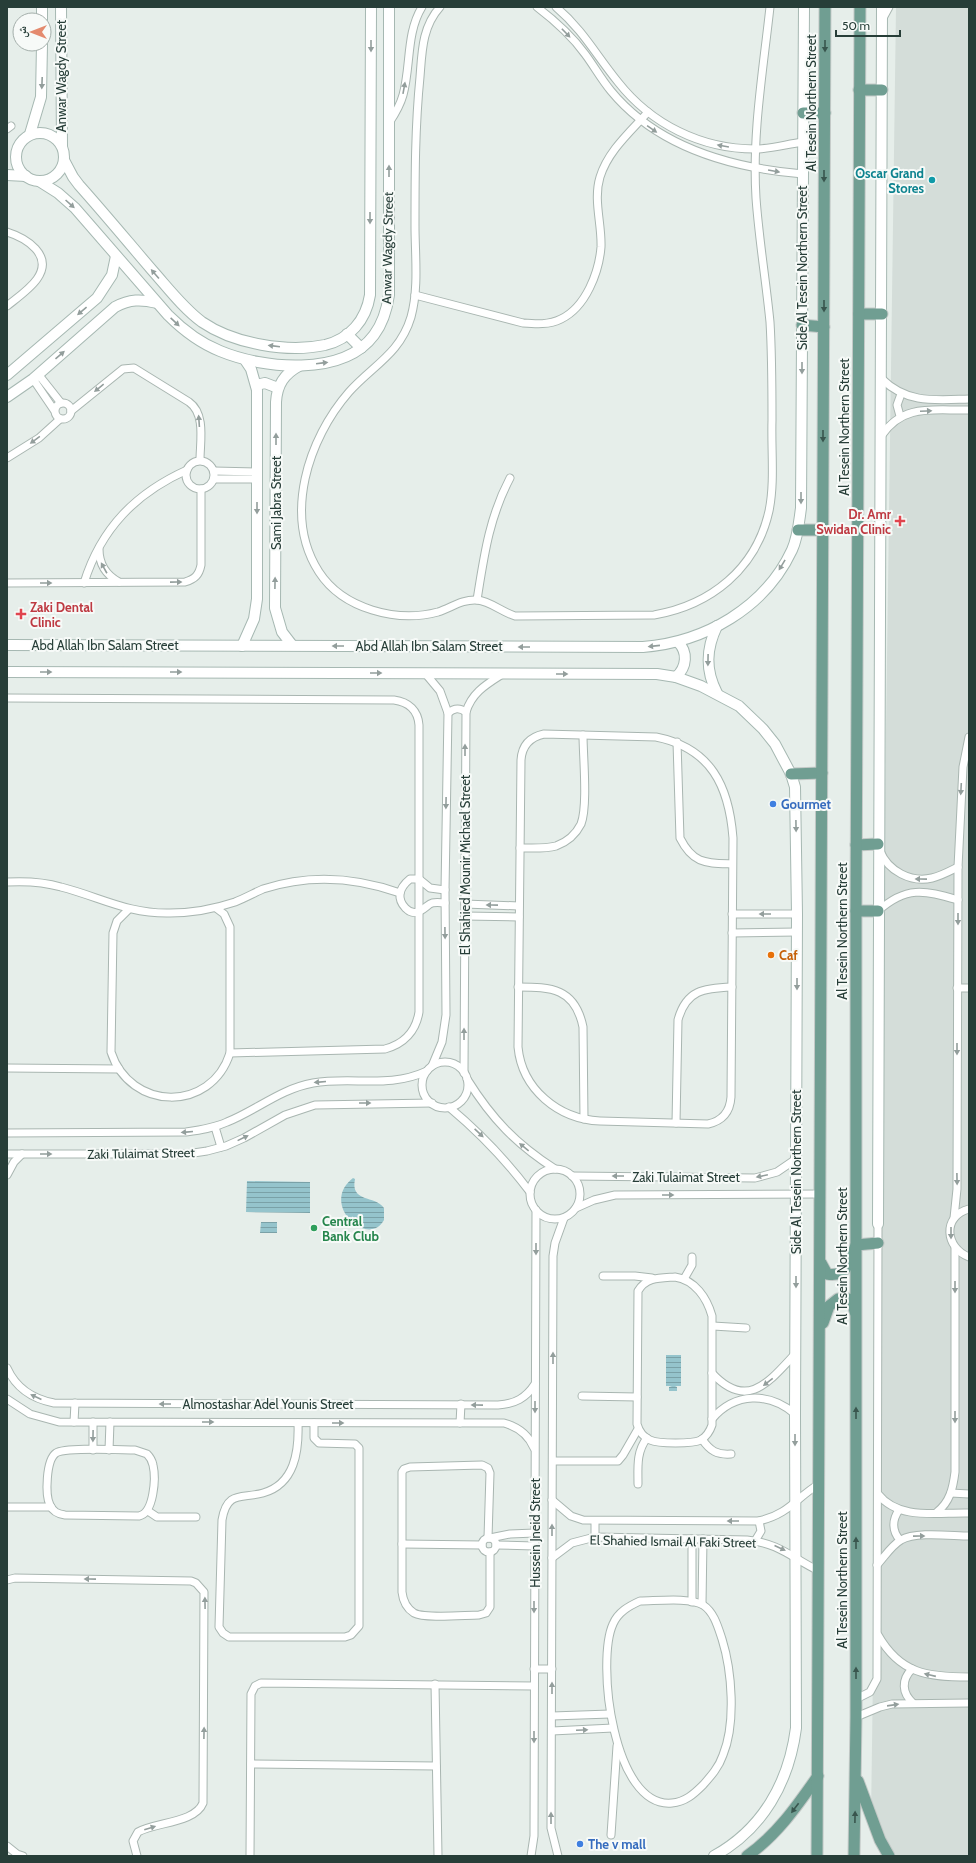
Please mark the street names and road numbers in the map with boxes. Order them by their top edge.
street label: Anwar Wagdy Street [53,19,69,132]
street label: Al Tesein Northern Street [803,34,819,172]
street label: Side Al Tesein Northern Street [794,185,810,350]
street label: Anwar Wagdy Street [378,191,396,304]
street label: Al Tesein Northern Street [836,358,852,496]
street label: Sami Jabra Street [268,455,284,550]
street label: Abd Allah Ibn Salam Street [31,637,179,653]
street label: Abd Allah Ibn Salam Street [355,638,503,654]
street label: El Shahied Mounir Michael Street [457,774,473,955]
street label: Al Tesein Northern Street [834,862,850,1000]
street label: Side Al Tesein Northern Street [788,1089,804,1254]
street label: Zaki Tulaimat Street [87,1144,196,1162]
street label: Zaki Tulaimat Street [632,1169,740,1185]
street label: Al Tesein Northern Street [834,1187,850,1325]
street label: Almostashar Adel Younis Street [183,1396,354,1412]
street label: Hussein Jneid Street [527,1478,543,1588]
street label: Al Tesein Northern Street [834,1511,850,1649]
street label: El Shahied Ismail Al Faki Street [590,1532,757,1550]

